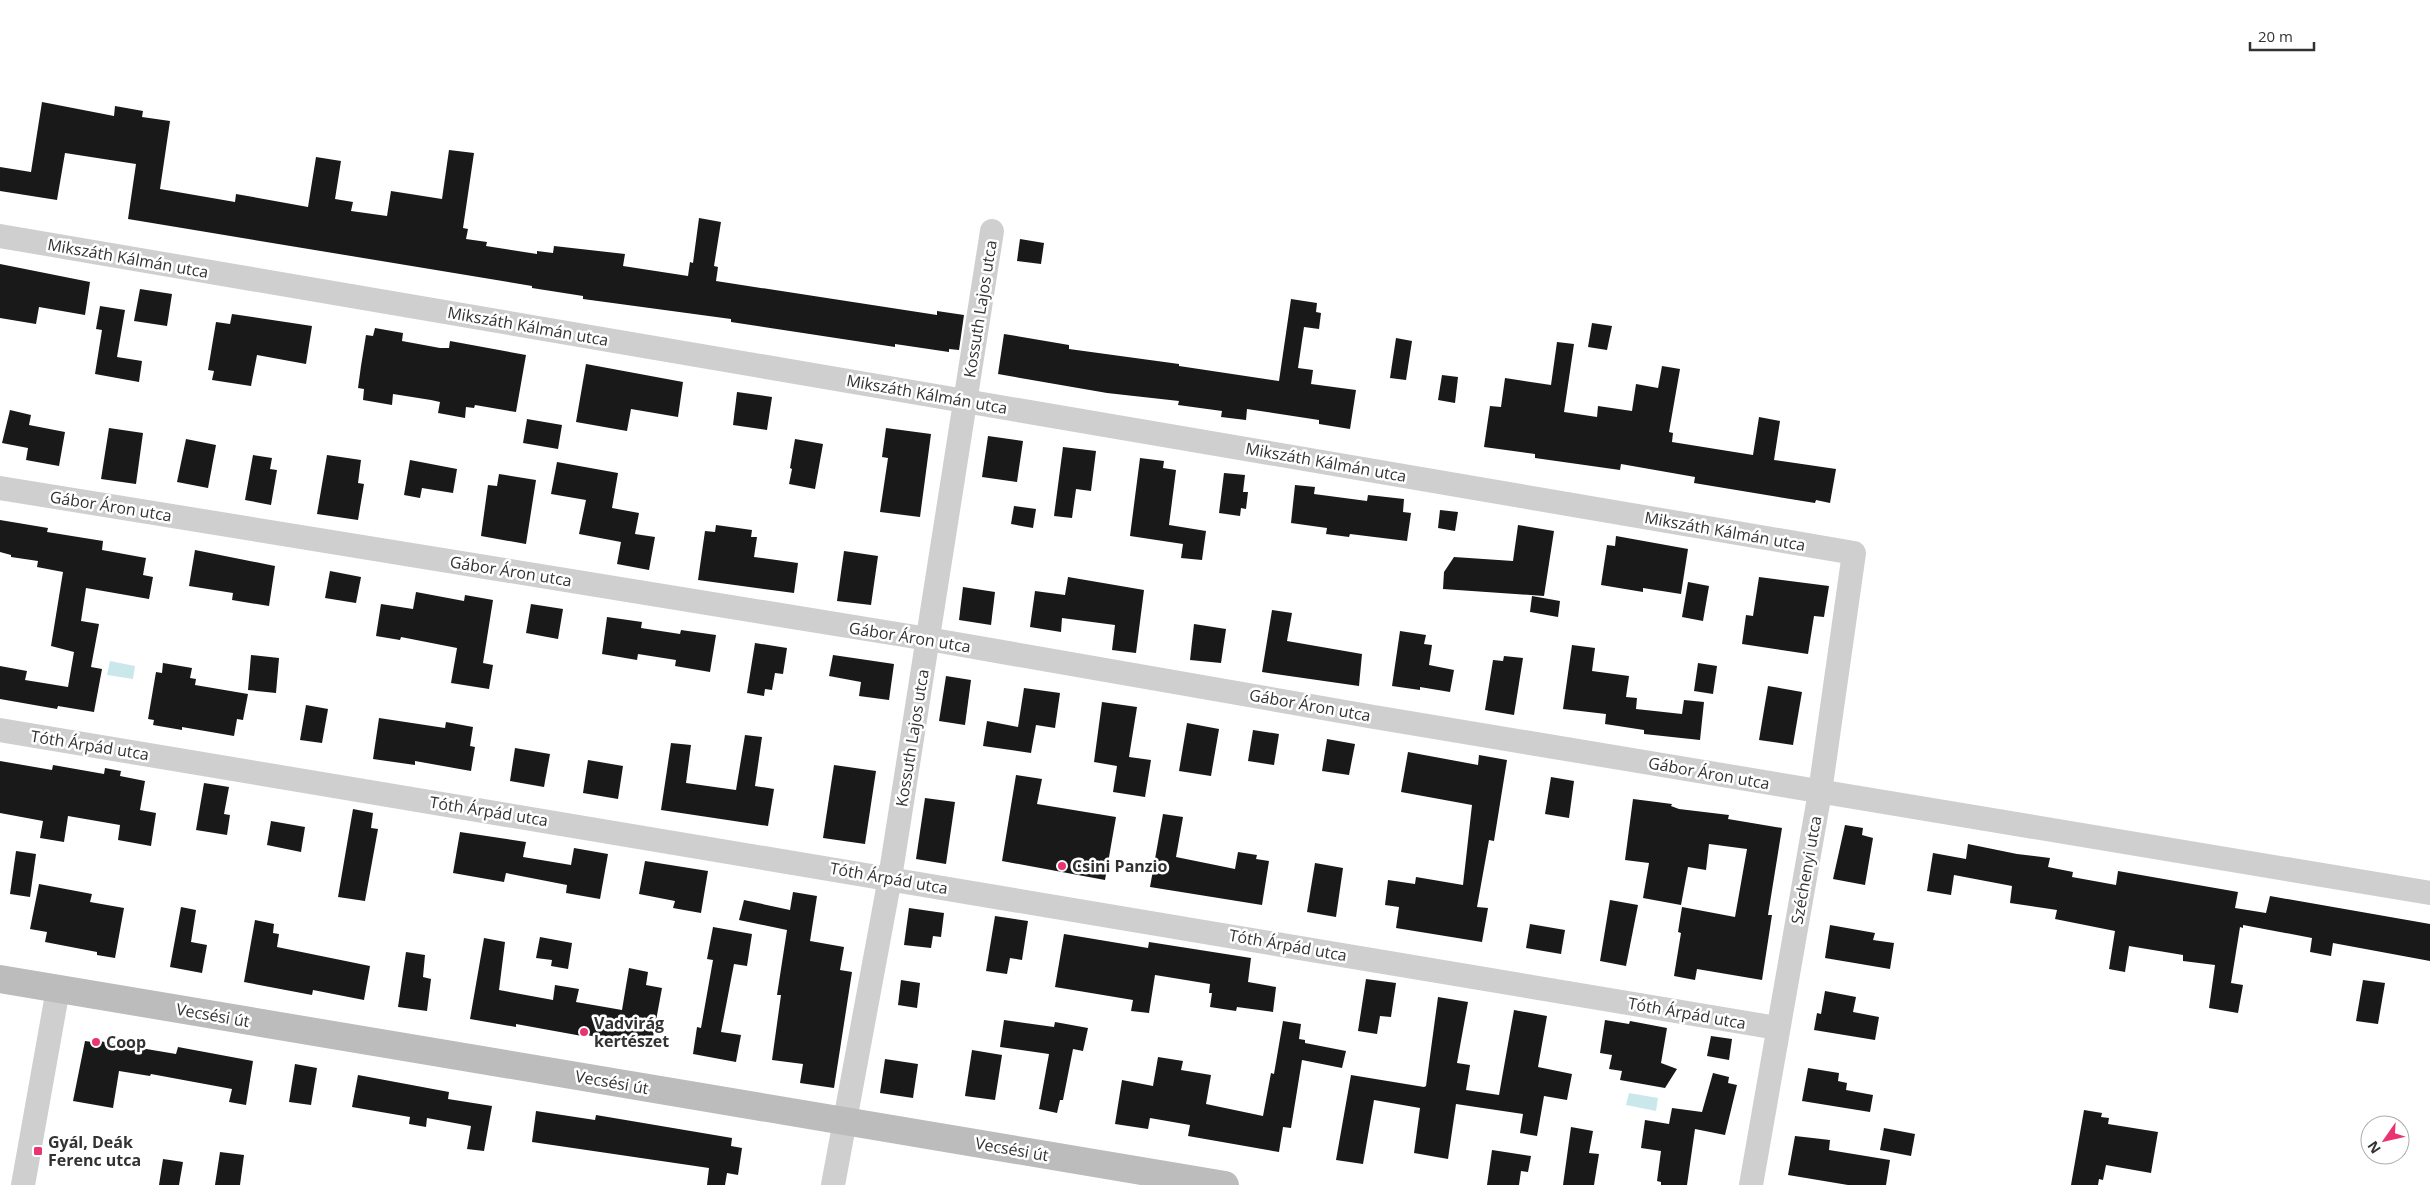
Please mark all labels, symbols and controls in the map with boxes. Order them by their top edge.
scale bar [2250,20,2314,52]
text: 20 m [2258,26,2293,46]
street label: Mikszáth Kálmán utca [46,233,210,283]
street label: Kossuth Lajos utca [958,239,1002,379]
street label: Mikszáth Kálmán utca [446,301,610,351]
street label: Mikszáth Kálmán utca [845,369,1009,419]
street label: Mikszáth Kálmán utca [1244,437,1408,487]
street label: Gábor Áron utca [49,486,173,526]
street label: Mikszáth Kálmán utca [1643,506,1807,556]
street label: Gábor Áron utca [449,551,573,591]
street label: Gábor Áron utca [848,617,972,657]
street label: Kossuth Lajos utca [890,668,934,808]
street label: Gábor Áron utca [1248,683,1372,727]
street label: Tóth Árpád utca [29,725,151,765]
street label: Gábor Áron utca [1647,751,1771,795]
street label: Tóth Árpád utca [428,791,550,831]
street label: Széchenyi utca [1786,814,1826,926]
place label: Csini Panzio [1072,855,1168,877]
street label: Tóth Árpád utca [828,857,950,899]
marker: Csini Panzio [1056,860,1068,872]
street label: Tóth Árpád utca [1227,924,1349,966]
street label: Tóth Árpád utca [1626,992,1748,1034]
street label: Vecsési út [175,998,252,1032]
place label: Vadvirág kertészet [594,1012,669,1052]
marker: Vadvirág kertészet [578,1026,590,1038]
place label: Coop [106,1031,146,1053]
marker: Coop [90,1036,102,1048]
street label: Vecsési út [574,1065,651,1099]
north arrow [2360,1115,2410,1165]
place label: Gyál, Deák Ferenc utca [48,1131,141,1171]
street label: Vecsési út [974,1132,1051,1166]
text: N [2363,1138,2385,1158]
marker: Gyál, Deák Ferenc utca [32,1145,44,1157]

